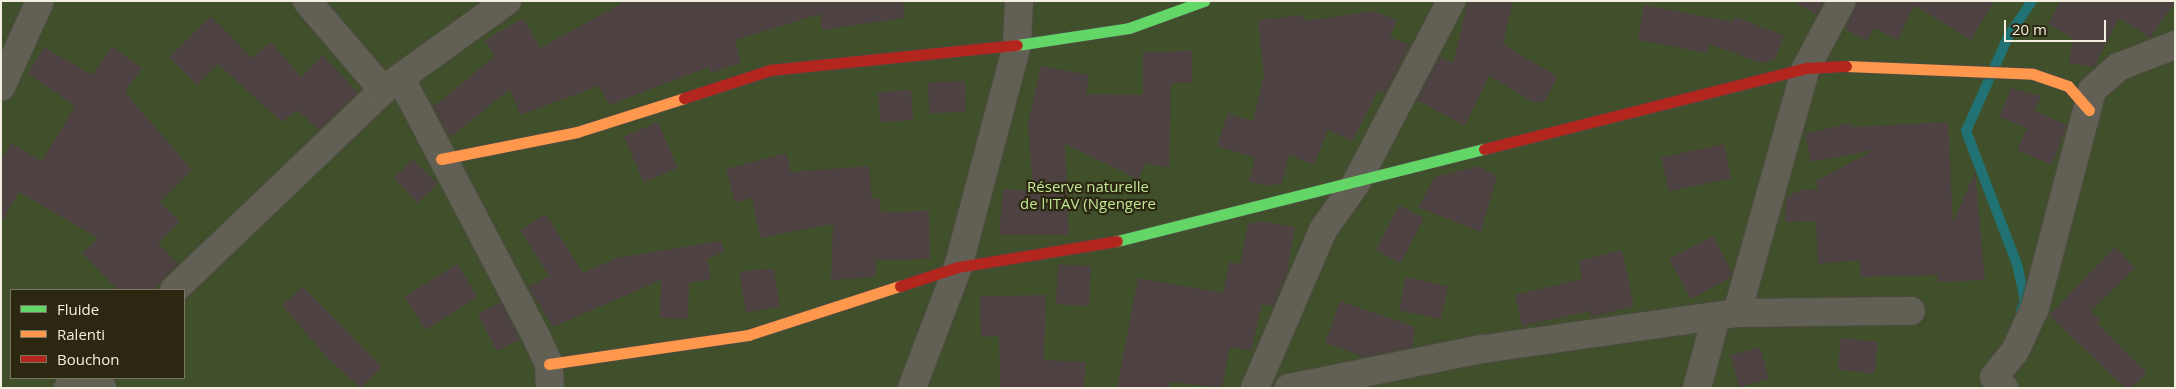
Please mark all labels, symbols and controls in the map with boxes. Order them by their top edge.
scale bar [2006,10,2108,42]
text: 20 m [2012,19,2047,39]
park label: Réserve naturelle de l'ITAV (Ngengere [1020,177,1156,212]
legend [10,289,185,379]
text: Fluide [57,299,99,319]
text: Ralenti [57,324,105,344]
text: Bouchon [57,349,120,369]

